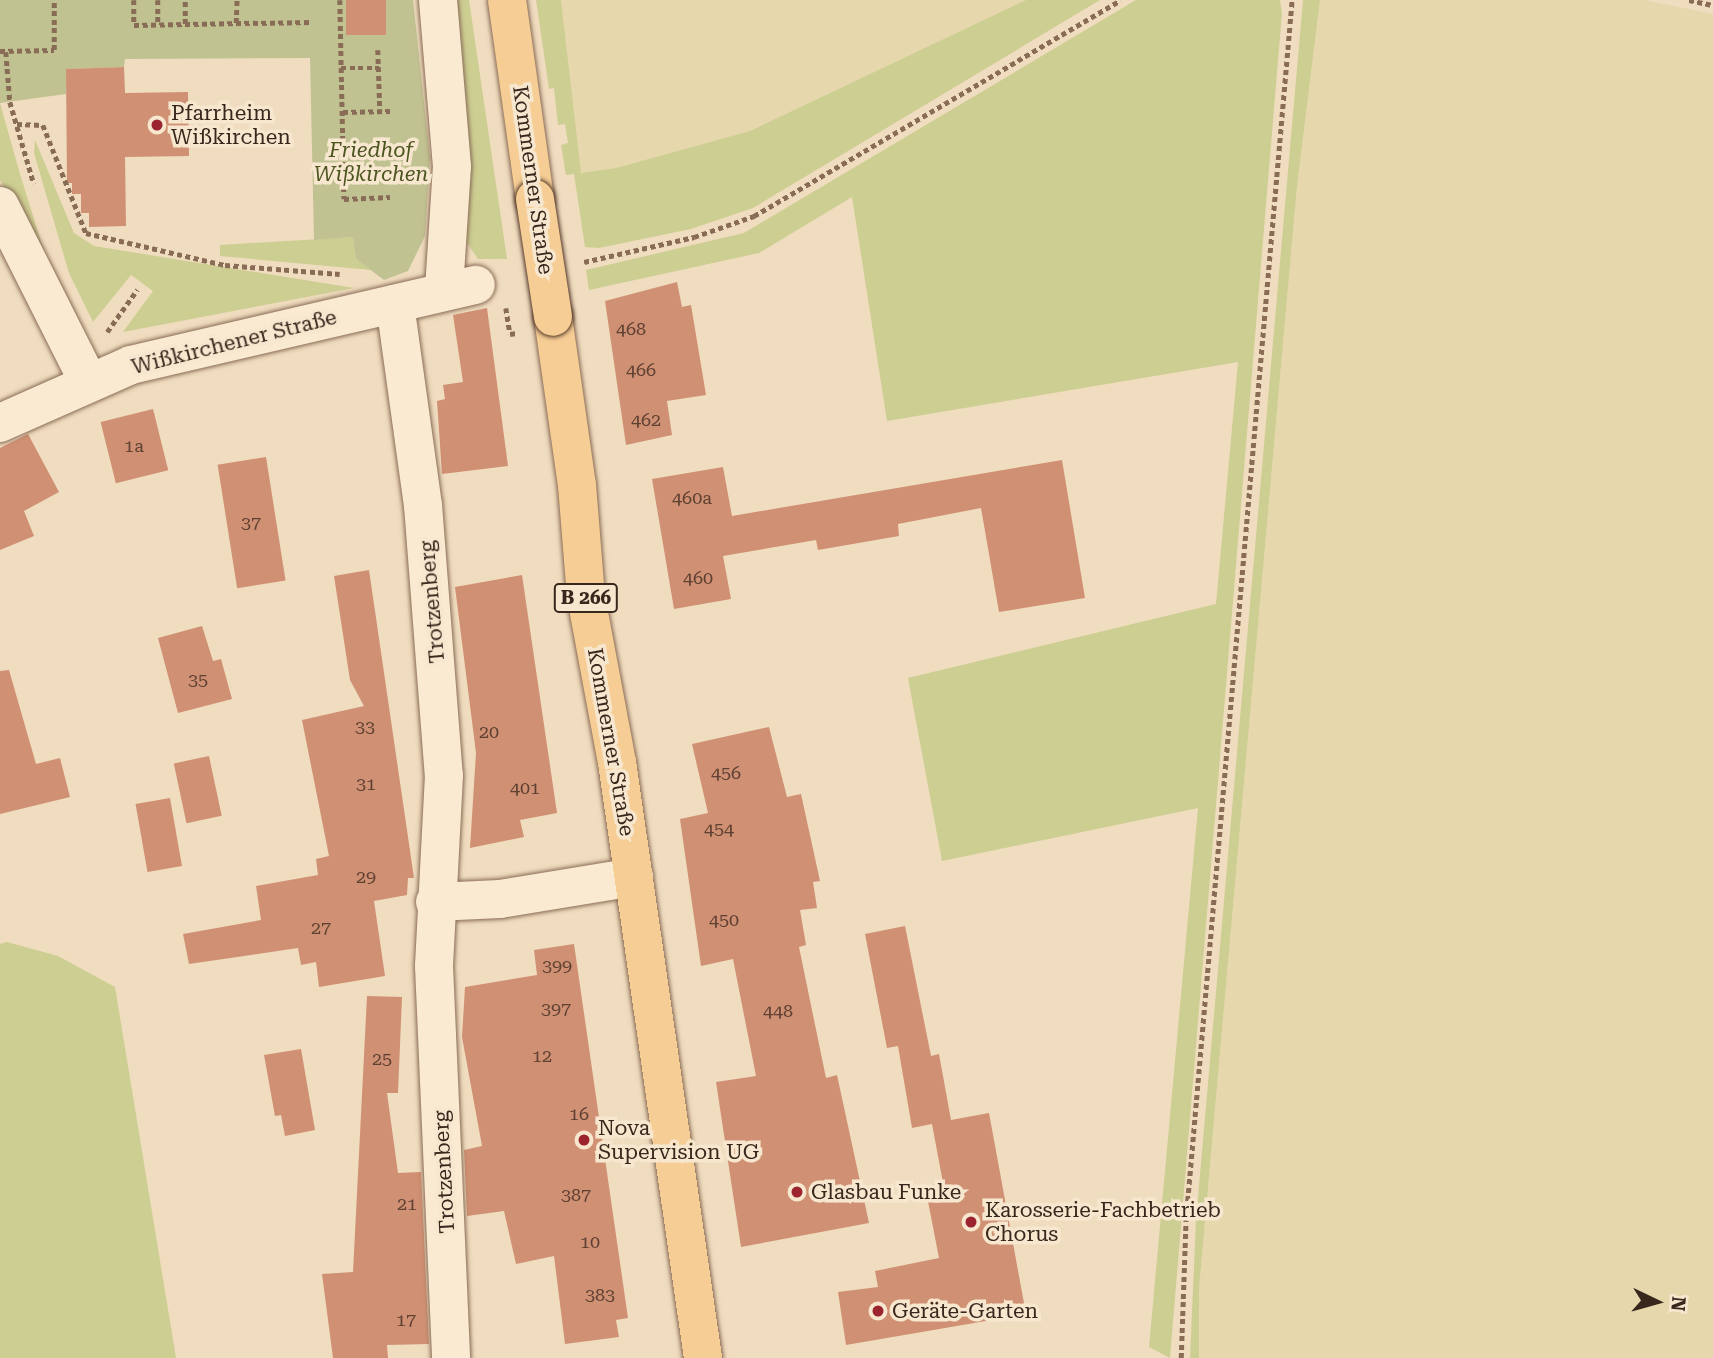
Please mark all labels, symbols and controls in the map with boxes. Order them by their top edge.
street label: Kommerner Straße [507,84,559,276]
place label: Pfarrheim Wißkirchen [171,100,291,150]
marker: Pfarrheim Wißkirchen [149,117,165,133]
park label: Friedhof Wißkirchen [314,137,428,187]
street label: Wißkirchener Straße [129,304,339,380]
house number: 468 [616,318,646,340]
house number: 466 [626,359,656,381]
house number: 462 [631,409,661,431]
house number: 1a [124,435,144,457]
house number: 460a [672,487,712,509]
house number: 37 [241,512,261,534]
street label: Trotzenberg [414,540,450,664]
house number: 460 [683,567,713,589]
road number: B 266 [553,582,619,614]
street label: Kommerner Straße [582,646,640,838]
house number: 35 [188,669,208,691]
house number: 33 [355,716,375,738]
house number: 20 [479,721,499,743]
house number: 456 [711,762,741,784]
house number: 31 [356,773,376,795]
house number: 401 [510,777,540,799]
house number: 454 [704,818,734,840]
house number: 29 [356,866,376,888]
house number: 450 [709,909,739,931]
house number: 27 [311,917,331,939]
house number: 399 [542,955,572,977]
house number: 397 [541,998,571,1020]
house number: 448 [763,1000,793,1022]
house number: 12 [532,1045,552,1067]
house number: 25 [372,1048,392,1070]
house number: 16 [569,1103,589,1125]
street label: Trotzenberg [428,1110,460,1234]
place label: Nova Supervision UG [598,1115,759,1165]
marker: Nova Supervision UG [576,1132,592,1148]
place label: Glasbau Funke [811,1179,961,1205]
house number: 387 [561,1184,591,1206]
marker: Glasbau Funke [789,1184,805,1200]
house number: 21 [397,1193,417,1215]
place label: Karosserie-Fachbetrieb Chorus [985,1197,1221,1247]
marker: Karosserie-Fachbetrieb Chorus [963,1214,979,1230]
house number: 10 [580,1231,600,1253]
north arrow [1622,1267,1692,1337]
house number: 383 [585,1284,615,1306]
text: N [1666,1296,1691,1312]
place label: Geräte-Garten [892,1298,1038,1324]
marker: Geräte-Garten [870,1303,886,1319]
house number: 17 [396,1309,416,1331]

